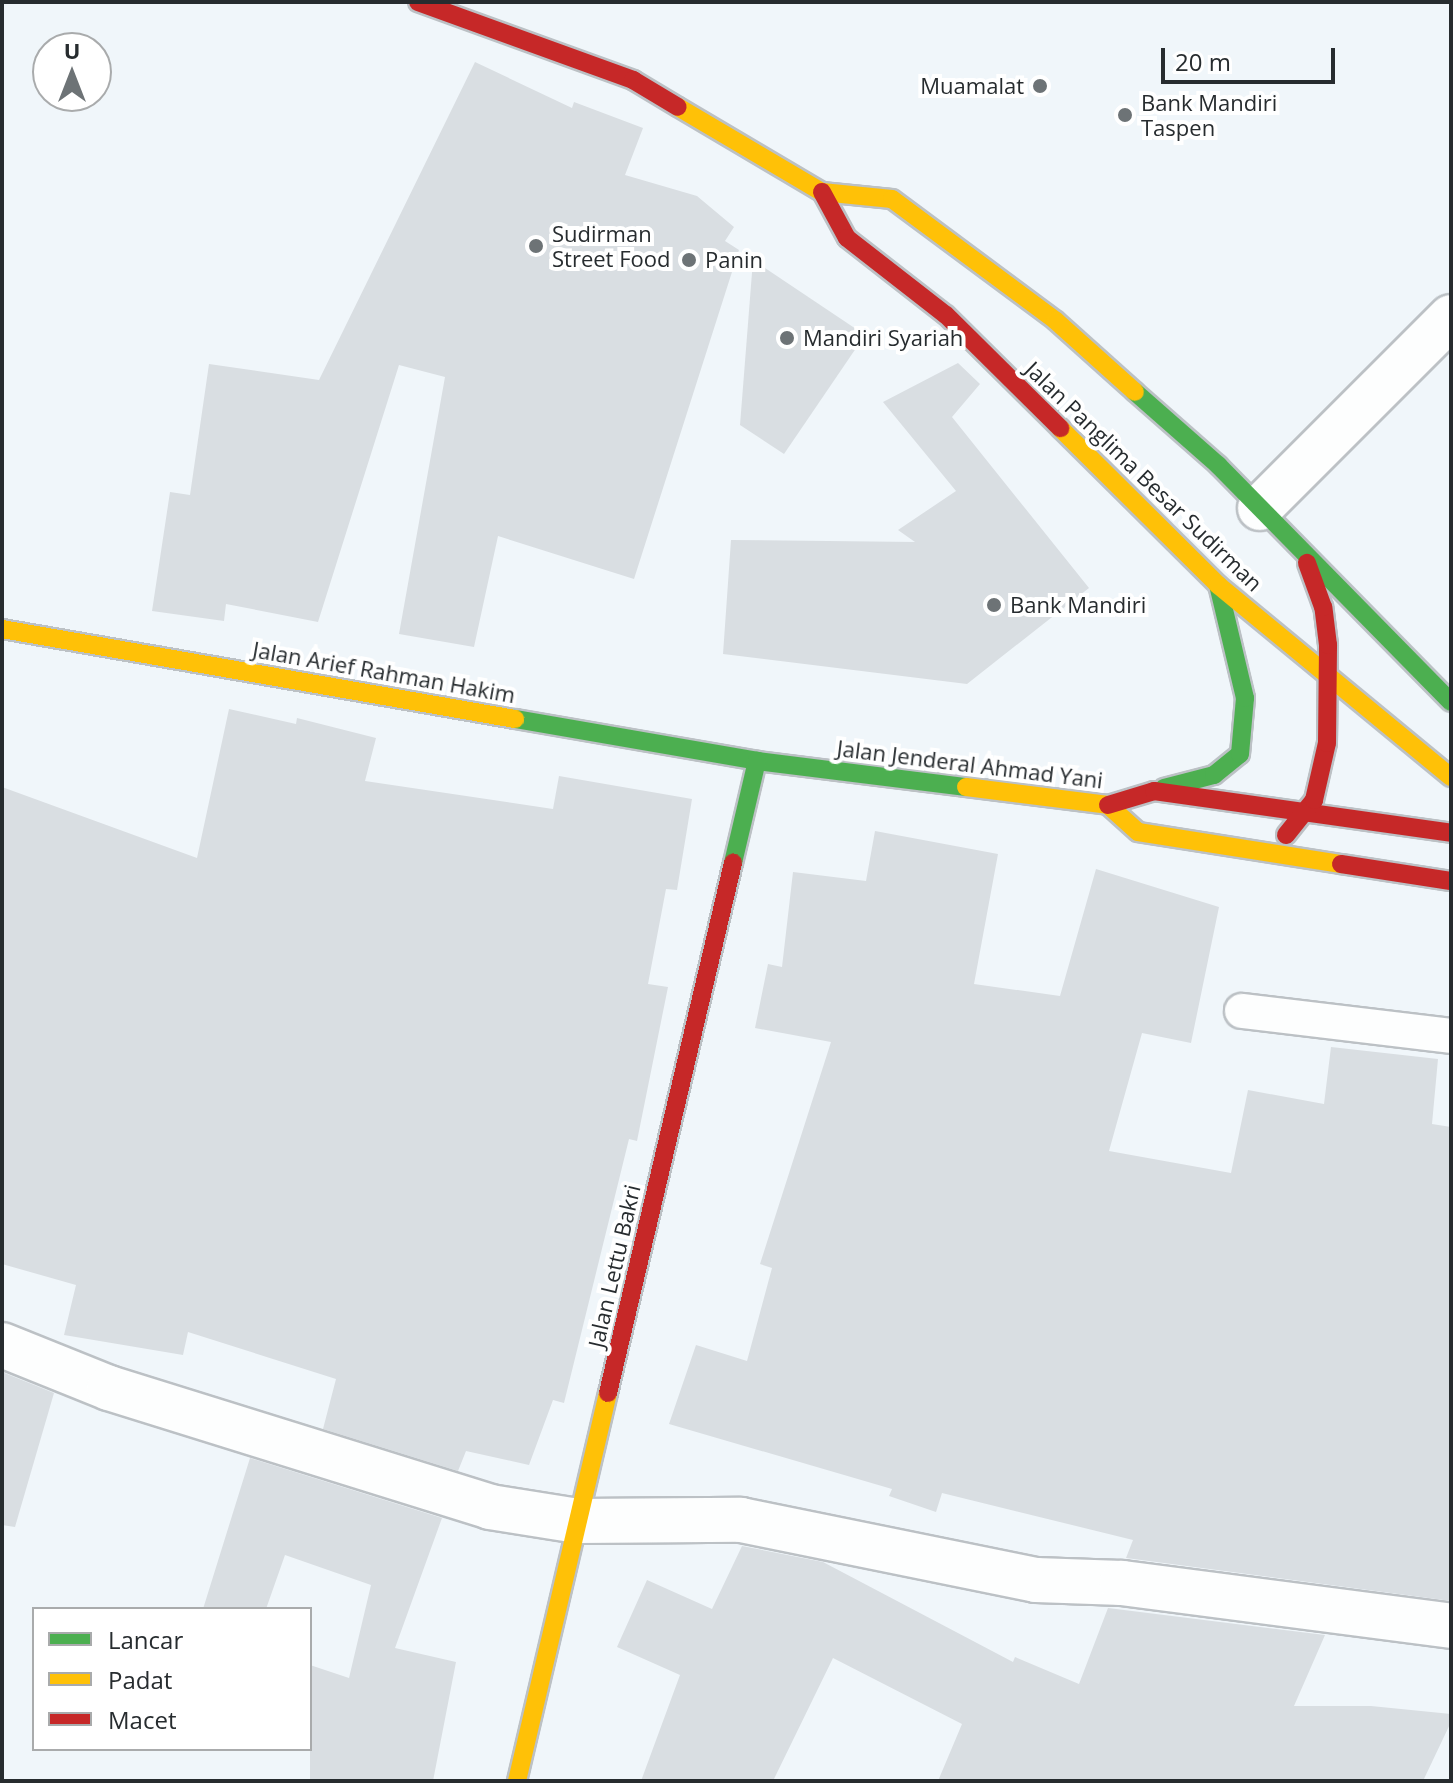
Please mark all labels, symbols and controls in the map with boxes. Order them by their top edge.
north arrow [32,32,112,112]
scale bar [1165,32,1339,82]
text: U [64,35,80,65]
text: 20 m [1175,45,1231,78]
place label: Muamalat [920,73,1024,99]
marker: Muamalat [1031,77,1049,95]
place label: Bank Mandiri Taspen [1141,89,1277,140]
marker: Bank Mandiri Taspen [1116,106,1134,124]
place label: Sudirman Street Food [552,220,670,272]
marker: Sudirman Street Food [527,237,545,255]
place label: Panin [705,247,763,273]
marker: Panin [680,251,698,269]
place label: Mandiri Syariah [803,325,963,351]
marker: Mandiri Syariah [778,329,796,347]
street label: Jalan Panglima Besar Sudirman [1020,356,1268,596]
place label: Bank Mandiri [1010,592,1146,618]
marker: Bank Mandiri [985,596,1003,614]
street label: Jalan Arief Rahman Hakim [251,636,517,708]
street label: Jalan Jenderal Ahmad Yani [835,735,1105,793]
street label: Jalan Lettu Bakri [582,1182,646,1350]
legend [32,1607,312,1751]
text: Lancar [108,1623,183,1656]
text: Padat [108,1663,172,1696]
text: Macet [108,1703,176,1736]

